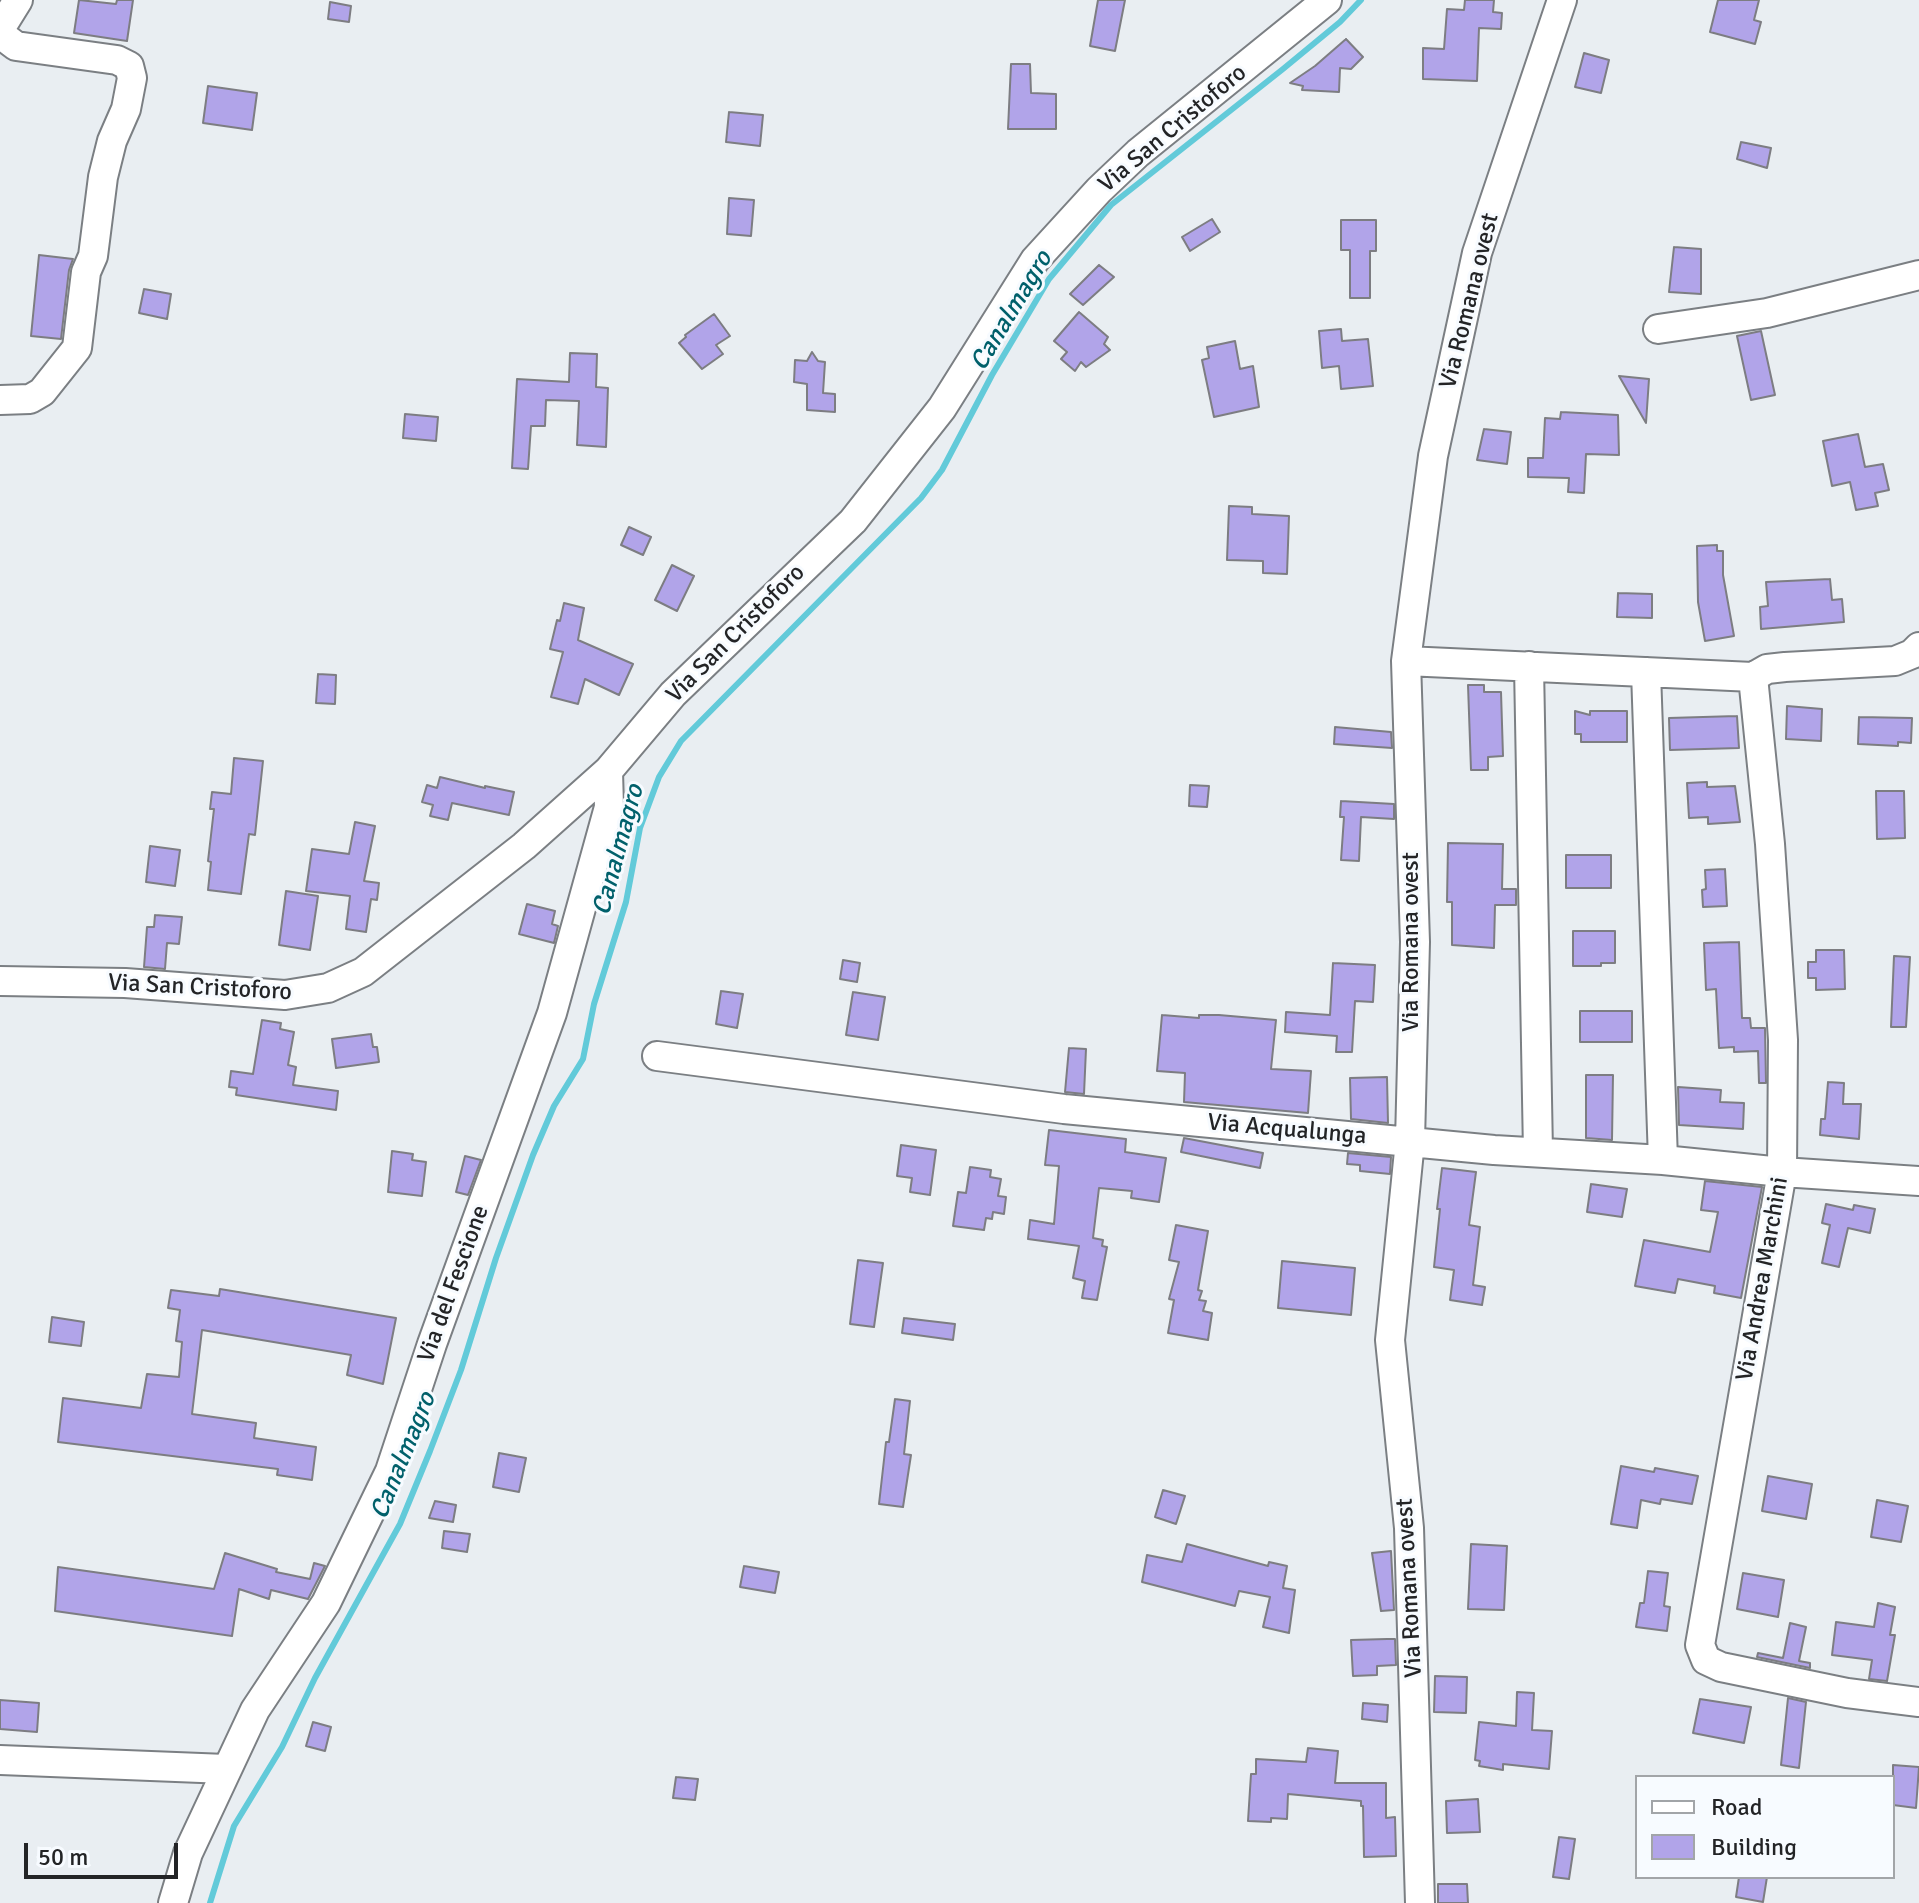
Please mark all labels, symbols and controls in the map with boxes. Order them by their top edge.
street label: Via San Cristoforo [1093,59,1253,199]
street label: Via Romana ovest [1434,210,1506,392]
water label: Canalmagro [964,246,1060,376]
street label: Via San Cristoforo [661,559,811,709]
water label: Canalmagro [587,781,651,919]
street label: Via Romana ovest [1398,852,1426,1032]
street label: Via San Cristoforo [107,969,293,1007]
street label: Via Acqualunga [1206,1109,1368,1151]
street label: Via Andrea Marchini [1731,1175,1795,1383]
street label: Via del Fescione [412,1202,496,1366]
water label: Canalmagro [364,1388,444,1524]
street label: Via Romana ovest [1391,1497,1429,1679]
legend [1635,1775,1895,1879]
text: Road [1711,1792,1762,1822]
scale bar [28,1827,182,1877]
text: Building [1711,1832,1797,1862]
text: 50 m [38,1842,88,1872]

